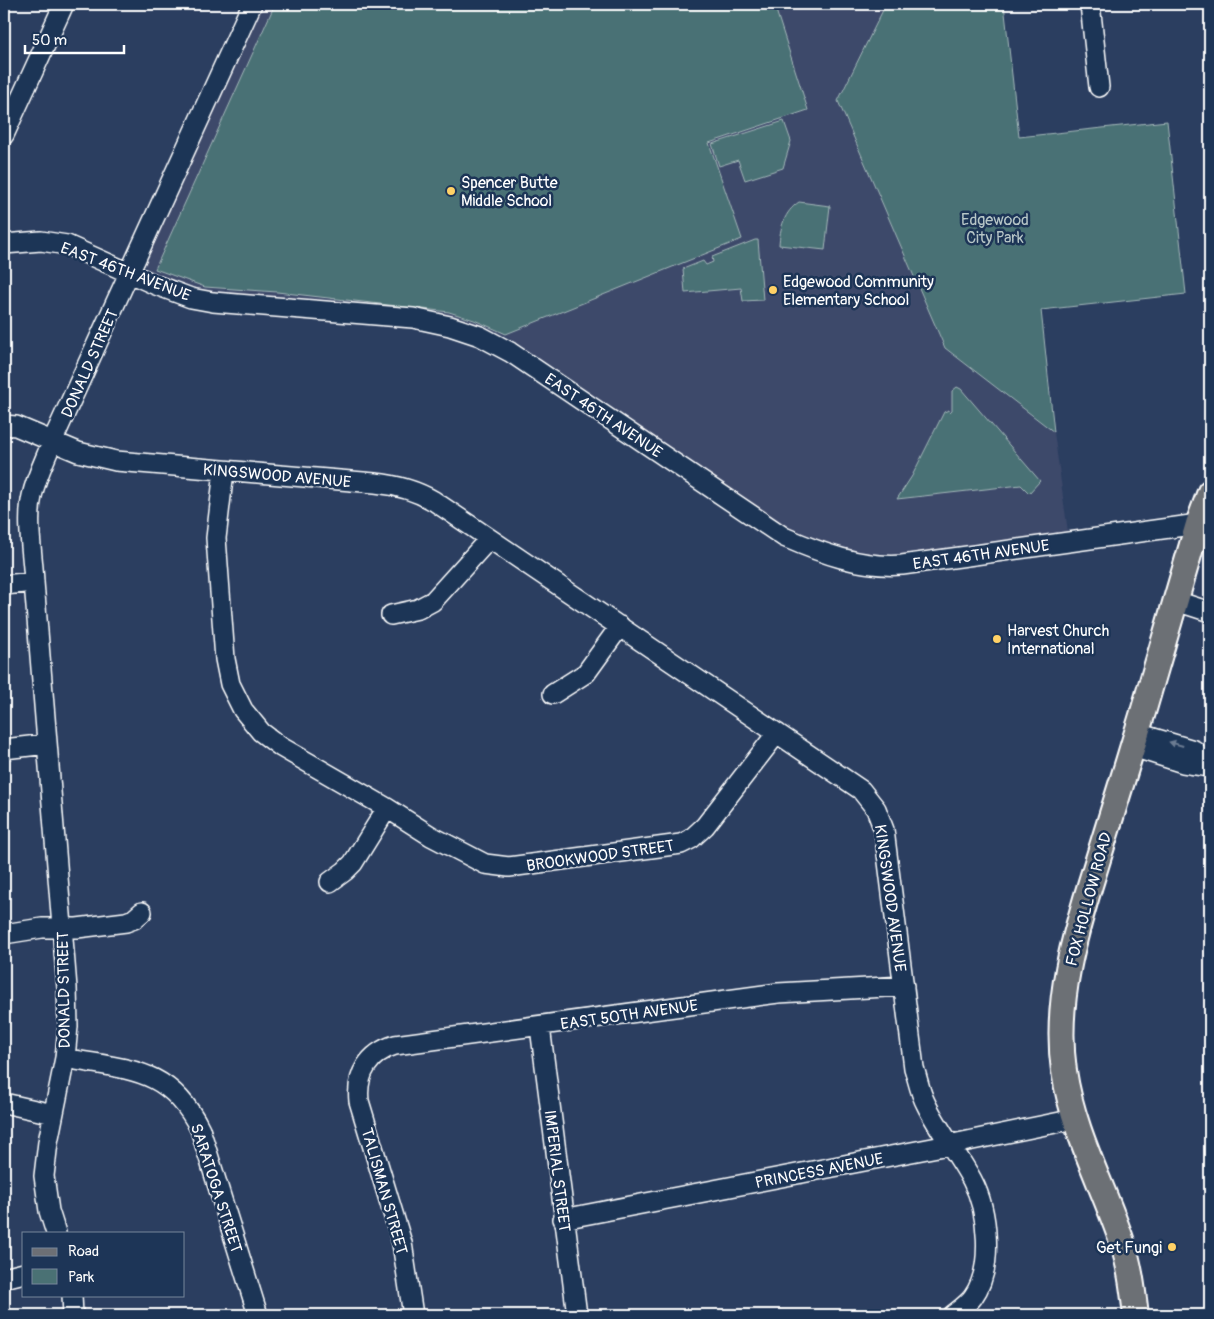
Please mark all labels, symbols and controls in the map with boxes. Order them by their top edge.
scale bar [25,22,124,54]
text: 50 m [32,31,67,50]
place label: Spencer Butte Middle School [461,173,558,211]
marker: Spencer Butte Middle School [445,185,457,197]
park label: Edgewood City Park [961,210,1029,248]
street label: EAST 46TH AVENUE [58,238,194,306]
place label: Edgewood Community Elementary School [783,272,934,310]
marker: Edgewood Community Elementary School [767,284,779,296]
street label: DONALD STREET [57,306,123,421]
street label: EAST 46TH AVENUE [541,369,666,463]
street label: KINGSWOOD AVENUE [202,460,352,492]
street label: EAST 46TH AVENUE [912,536,1051,574]
place label: Harvest Church International [1007,621,1109,659]
marker: Harvest Church International [991,633,1003,645]
one-way arrow [1169,740,1184,748]
street label: KINGSWOOD AVENUE [870,823,910,973]
street label: FOX HOLLOW ROAD [1061,830,1116,968]
street label: BROOKWOOD STREET [525,836,675,876]
street label: DONALD STREET [53,931,75,1049]
street label: EAST 50TH AVENUE [559,995,699,1035]
street label: IMPERIAL STREET [540,1109,574,1233]
street label: SARATOGA STREET [186,1121,246,1256]
street label: TALISMAN STREET [356,1126,412,1257]
street label: PRINCESS AVENUE [753,1149,885,1193]
legend [22,1232,185,1296]
place label: Get Fungi [1096,1238,1162,1258]
marker: Get Fungi [1166,1241,1178,1253]
text: Road [68,1242,99,1261]
text: Park [68,1268,95,1287]

